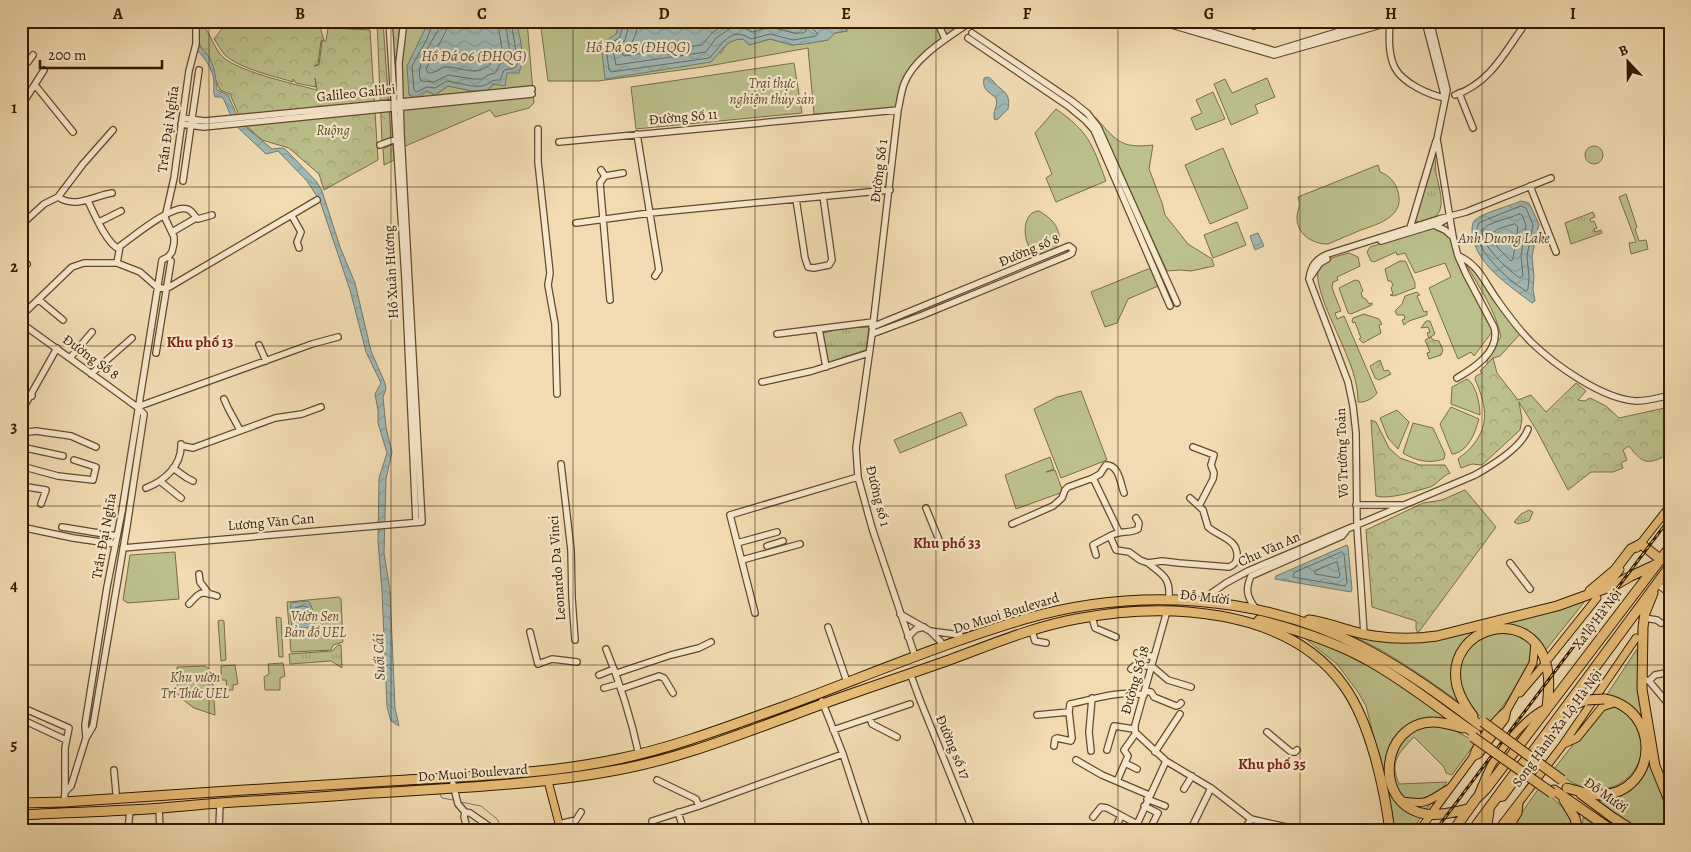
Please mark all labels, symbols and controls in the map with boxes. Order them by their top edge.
text: A [112,3,124,25]
text: B [295,3,305,25]
text: C [477,3,487,25]
text: D [658,3,670,25]
text: E [841,3,851,25]
text: F [1023,3,1032,25]
text: G [1204,3,1214,25]
text: H [1385,3,1397,25]
text: I [1570,3,1576,25]
water label: Hồ Đá 05 (ĐHQG) [585,37,691,57]
scale bar [40,38,162,70]
north arrow [1604,38,1654,88]
text: B [1616,40,1631,61]
text: 200 m [48,45,87,65]
water label: Hồ Đá 06 (ĐHQG) [421,46,527,66]
park label: Trại thực nghiệm thủy sản [730,74,815,109]
street label: Galileo Galilei [316,79,396,107]
street label: Trần Đại Nghĩa [153,84,184,174]
text: 1 [11,97,17,119]
street label: Đường Số 11 [648,105,718,129]
park label: Ruộng [316,121,351,140]
street label: Đường Số 1 [866,138,892,204]
street label: Hồ Xuân Hương [379,225,403,319]
water label: Anh Duong Lake [1457,228,1550,248]
street label: Đường số 8 [996,229,1063,271]
text: 2 [10,256,18,278]
street label: Đường Số 8 [59,330,123,384]
district label: Khu phố 13 [167,332,233,352]
street label: Võ Trường Toản [1331,407,1353,499]
text: 3 [11,416,18,438]
street label: Đường số 1 [861,463,895,529]
street label: Trần Đại Nghĩa [87,491,121,581]
street label: Lương Văn Can [227,509,315,535]
street label: Leonardo Da Vinci [544,515,570,621]
street label: Chu Văn An [1235,527,1304,571]
district label: Khu phố 33 [913,533,981,553]
text: 4 [10,575,18,597]
street label: Đỗ Mười [1179,585,1231,609]
street label: Xa lộ Hà Nội [1568,585,1626,653]
street label: Do Muoi Boulevard [951,588,1062,638]
park label: Vườn Sen Bản đồ UEL [284,607,346,642]
water label: Suối Cái [368,633,390,681]
street label: Đường Số 18 [1116,643,1154,717]
street label: Song Hành Xa Lộ Hà Nội [1508,665,1606,791]
park label: Khu vườn Tri Thức UEL [161,668,229,703]
street label: Đường số 17 [931,712,975,782]
text: 5 [11,734,18,756]
district label: Khu phố 35 [1238,754,1306,774]
street label: Do Muoi Boulevard [417,760,529,786]
street label: Đỗ Mười [1580,773,1632,817]

